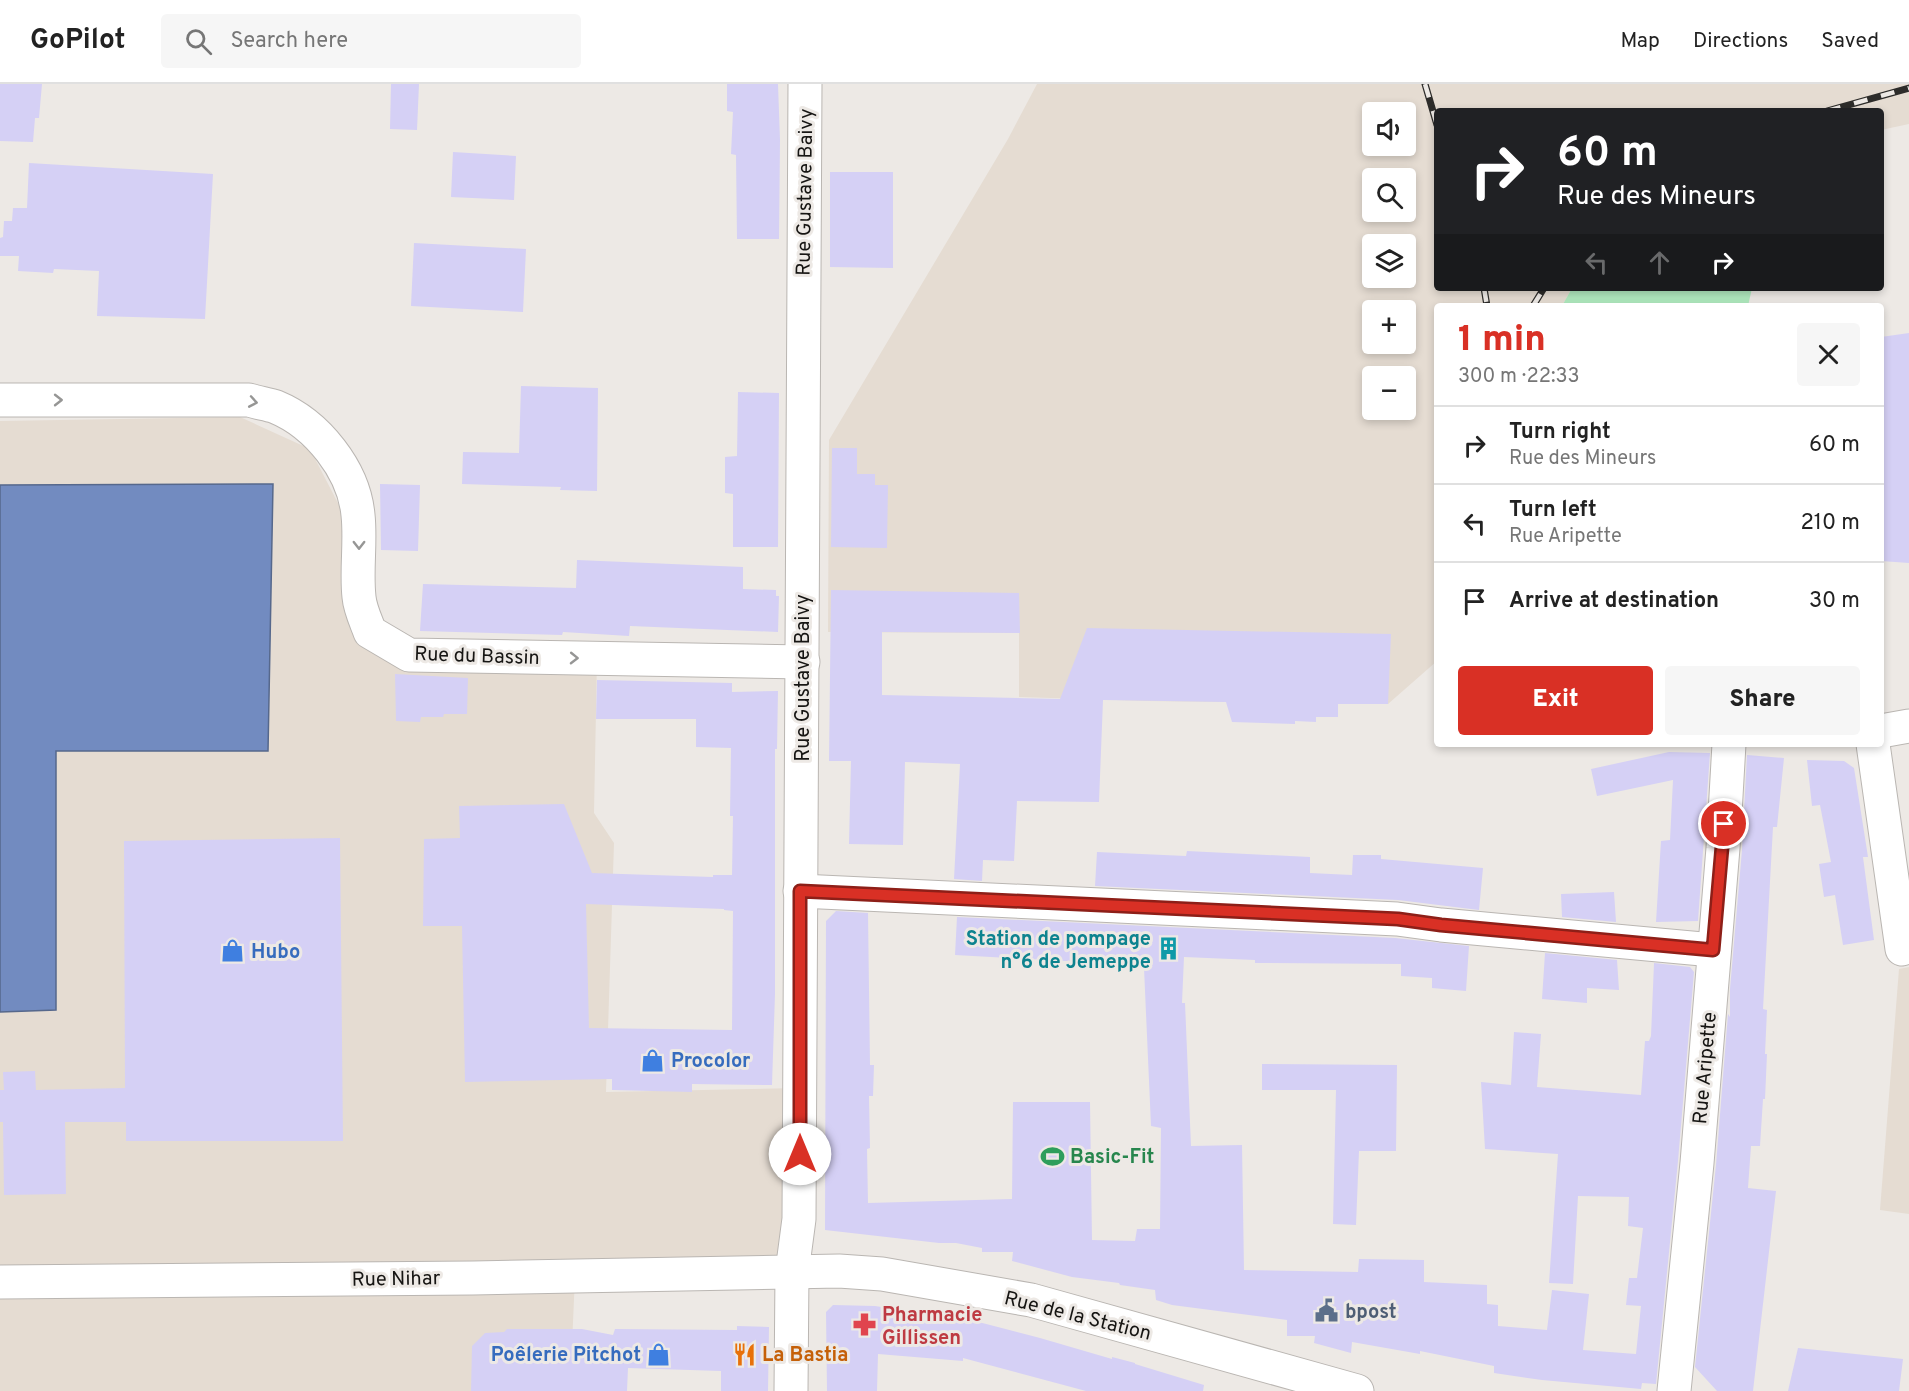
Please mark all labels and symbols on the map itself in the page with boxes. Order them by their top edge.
street label: Rue Gustave Baivy [792,108,820,276]
one-way arrow [54,394,63,406]
one-way arrow [248,395,258,408]
one-way arrow [352,541,365,550]
street label: Rue Gustave Baivy [791,594,817,762]
street label: Rue du Bassin [414,642,540,672]
one-way arrow [570,652,579,664]
pin [1698,798,1749,849]
place label: Station de pompage n°6 de Jemeppe [966,927,1151,976]
building icon: Station de pompage n°6 de Jemeppe [1156,936,1182,962]
shop icon: Hubo [220,938,246,964]
place label: Hubo [251,940,300,966]
street label: Rue Aripette [1688,1011,1724,1125]
shop icon: Procolor [640,1047,666,1073]
place label: Procolor [671,1049,751,1075]
position arrow [768,1122,832,1186]
sports icon: Basic-Fit [1039,1143,1065,1169]
place label: Basic-Fit [1070,1145,1155,1171]
street label: Rue Nihar [351,1266,441,1294]
street label: Rue de la Station [1001,1286,1154,1348]
public building icon: bpost [1314,1298,1340,1324]
place label: bpost [1345,1300,1397,1326]
place label: Pharmacie Gillissen [882,1303,982,1352]
pharmacy icon: Pharmacie Gillissen [851,1312,877,1338]
shop icon: Poêlerie Pitchot [646,1341,672,1367]
restaurant icon: La Bastia [731,1341,757,1367]
place label: Poêlerie Pitchot [491,1343,641,1369]
place label: La Bastia [762,1343,848,1369]

